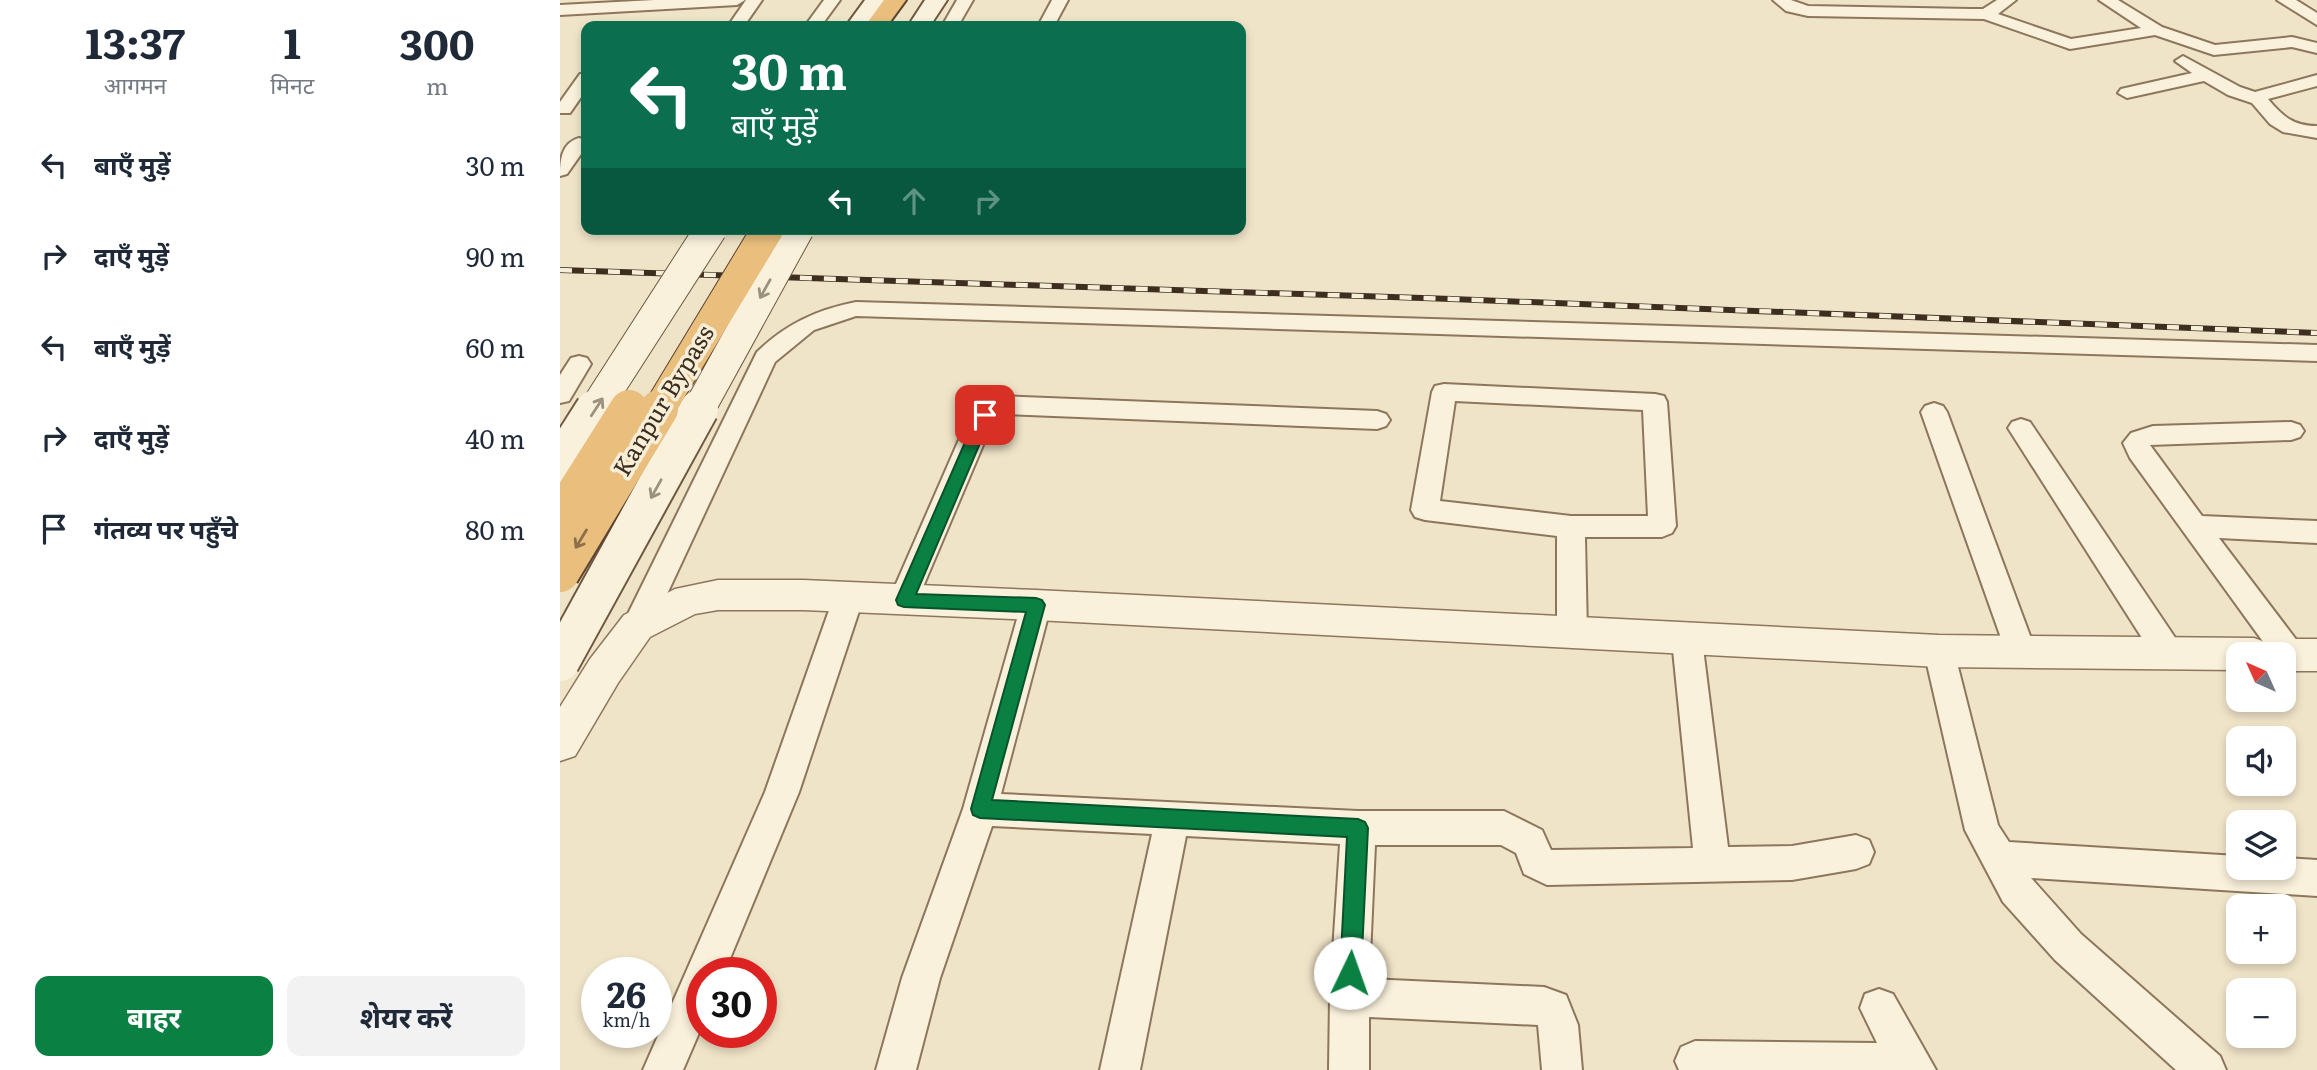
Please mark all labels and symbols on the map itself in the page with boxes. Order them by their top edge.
one-way arrow [758,278,771,299]
street label: Kanpur Bypass [603,317,721,482]
pin [955,385,1015,445]
one-way arrow [590,397,604,417]
one-way arrow [649,478,663,498]
one-way arrow [573,529,587,549]
north arrow [2226,642,2296,712]
position arrow [1313,936,1387,1010]
speed limit sign: 30 [686,957,777,1048]

